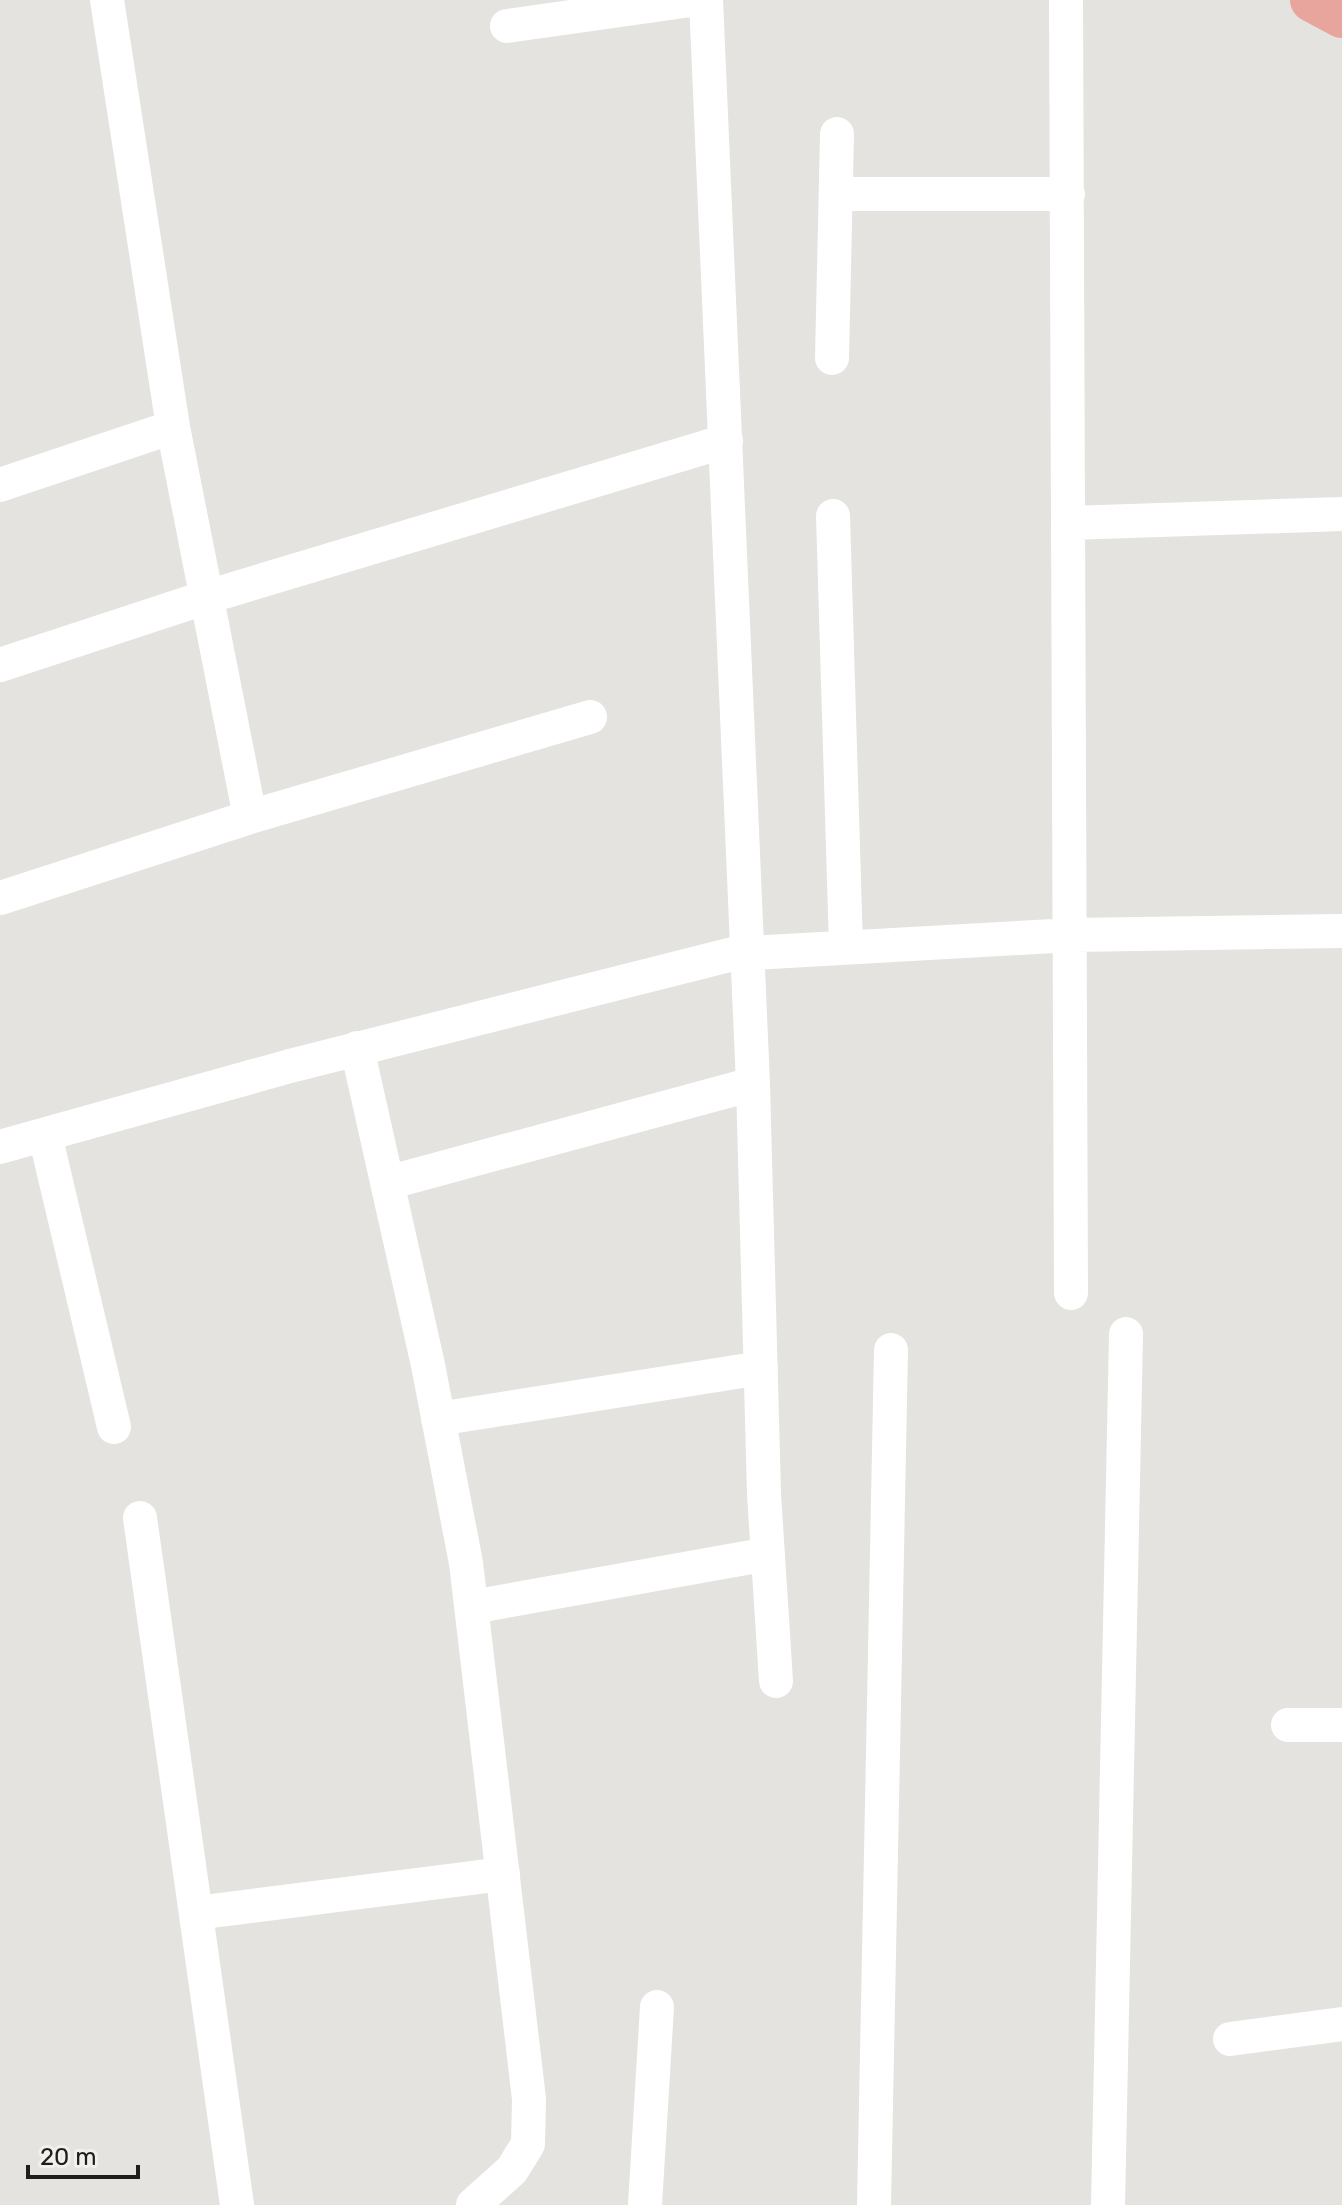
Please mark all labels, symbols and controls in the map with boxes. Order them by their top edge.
scale bar [28,2129,138,2179]
text: 20 m [40,2143,97,2171]

